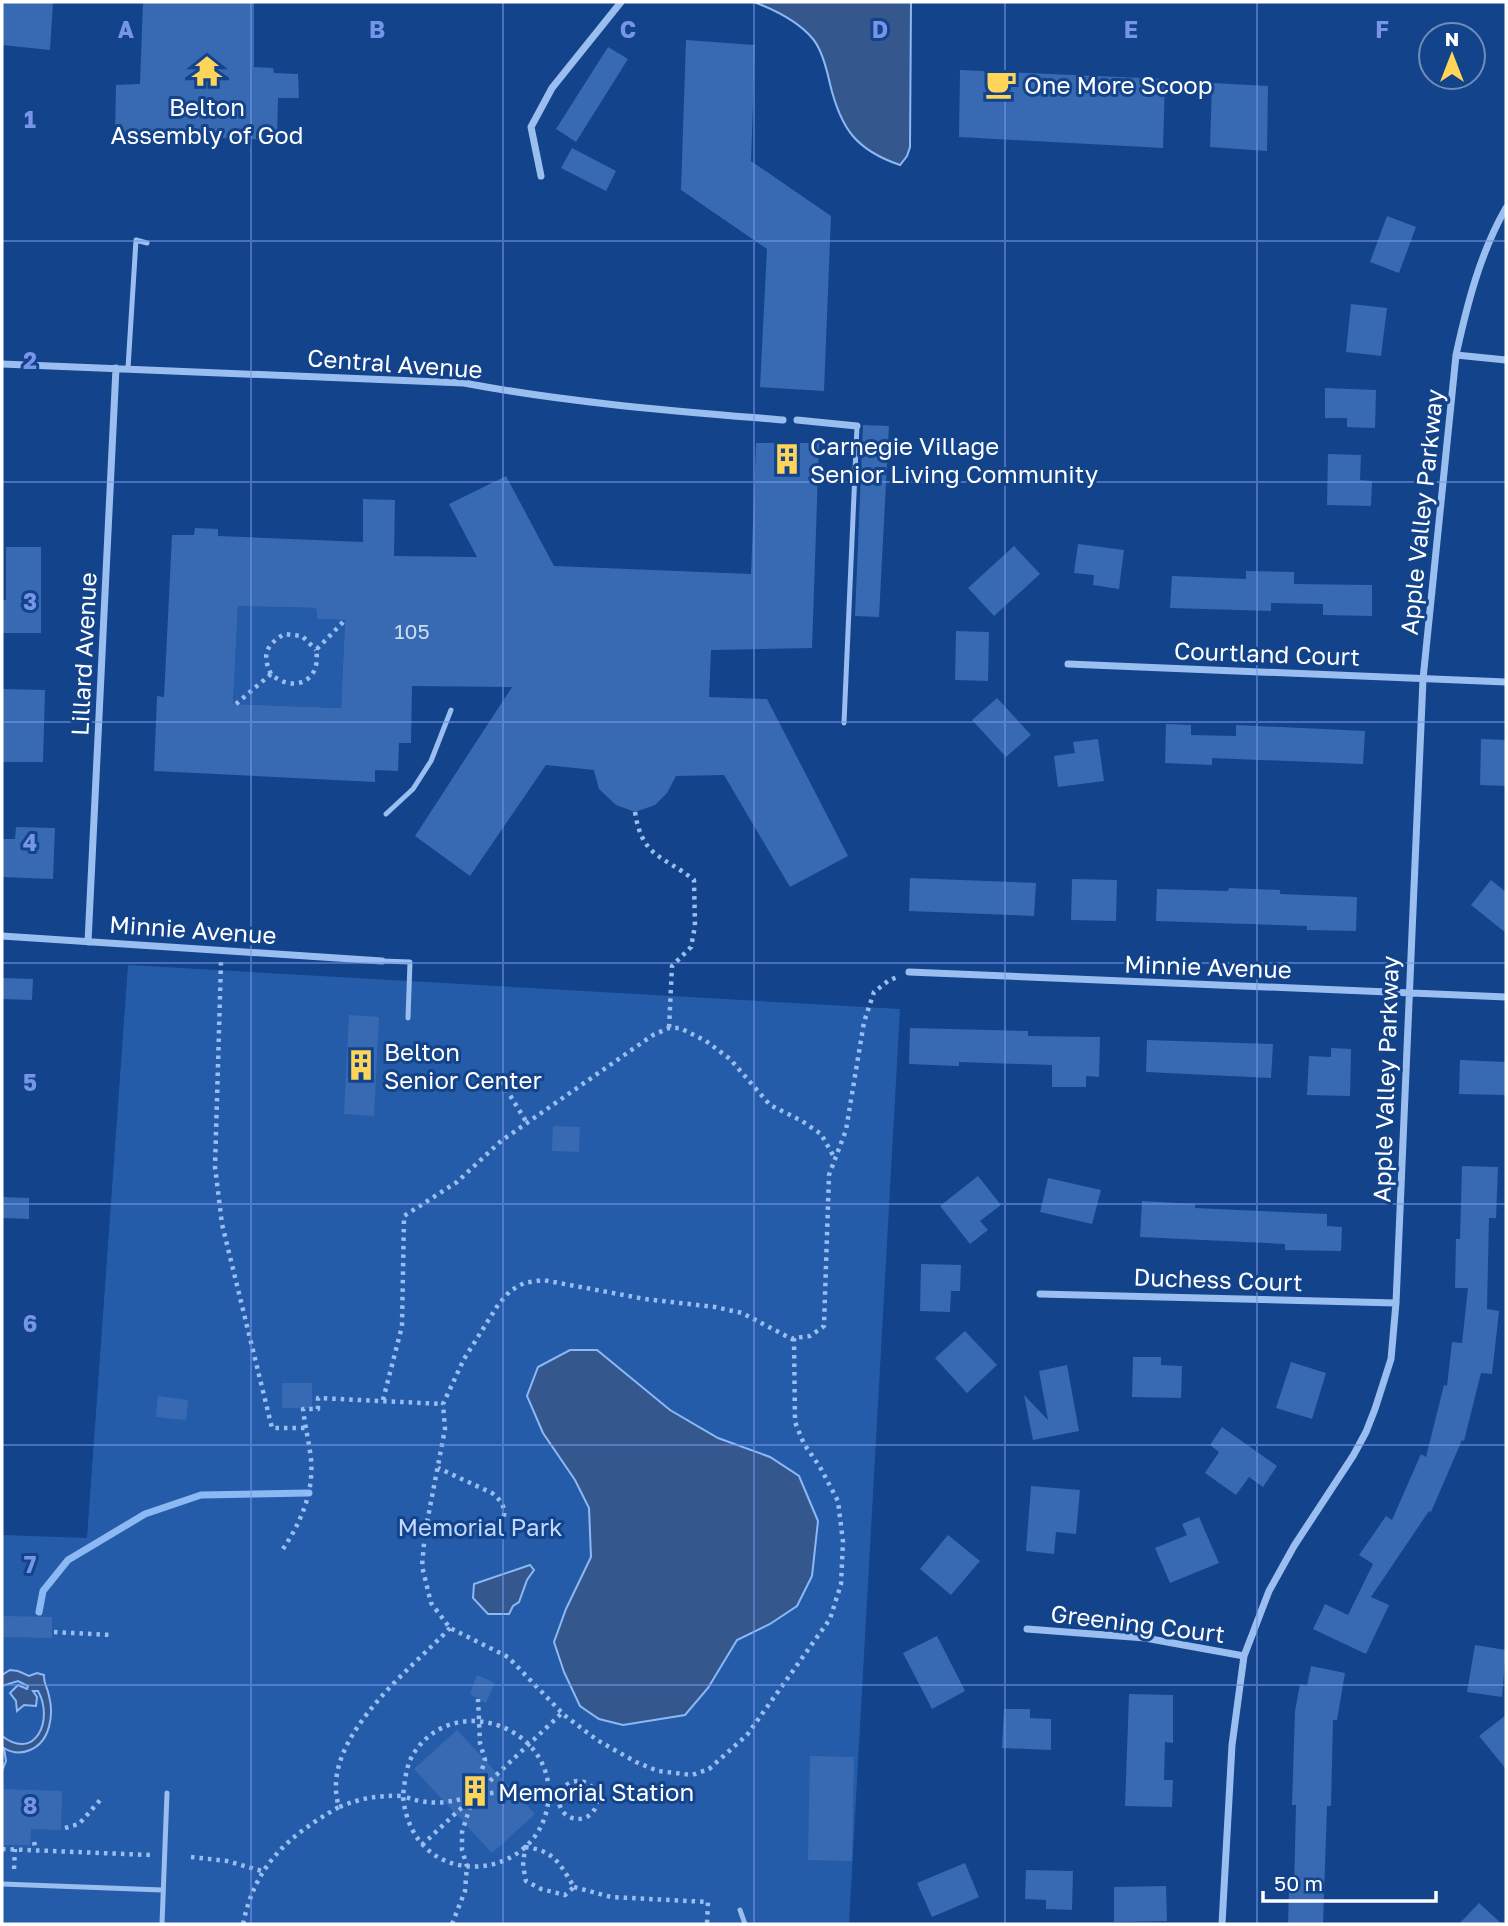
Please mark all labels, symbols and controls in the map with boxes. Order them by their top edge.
text: A [118,15,135,43]
text: B [369,15,385,43]
text: C [620,15,636,43]
text: D [872,15,888,43]
text: E [1124,15,1138,43]
text: F [1375,15,1389,43]
north arrow [1417,21,1487,91]
text: N [1445,27,1459,50]
temple icon: Belton Assembly of God [190,54,224,88]
cafe icon: One More Scoop [984,67,1018,101]
place label: One More Scoop [1024,70,1213,99]
place label: Belton Assembly of God [111,92,303,149]
text: 1 [24,105,36,133]
street label: Central Avenue [306,342,484,384]
text: 2 [23,346,37,374]
street label: Apple Valley Parkway [1394,388,1448,636]
place label: Carnegie Village Senior Living Community [810,431,1098,488]
building icon: Carnegie Village Senior Living Community [770,442,804,476]
street label: Lillard Avenue [64,572,102,736]
text: 3 [23,587,37,615]
house number: 105 [394,618,430,644]
street label: Courtland Court [1173,635,1361,671]
text: 4 [23,828,37,856]
street label: Minnie Avenue [108,909,278,949]
street label: Minnie Avenue [1124,949,1292,983]
street label: Apple Valley Parkway [1366,955,1404,1203]
place label: Belton Senior Center [384,1037,542,1094]
building icon: Belton Senior Center [344,1048,378,1082]
text: 5 [23,1068,37,1096]
street label: Duchess Court [1133,1262,1303,1296]
text: 6 [23,1309,37,1337]
park label: Memorial Park [397,1512,563,1541]
text: 7 [24,1550,36,1578]
street label: Greening Court [1049,1598,1227,1648]
building icon: Memorial Station [458,1774,492,1808]
place label: Memorial Station [498,1777,694,1806]
text: 8 [23,1791,37,1819]
scale bar [1263,1860,1436,1904]
text: 50 m [1274,1870,1323,1896]

